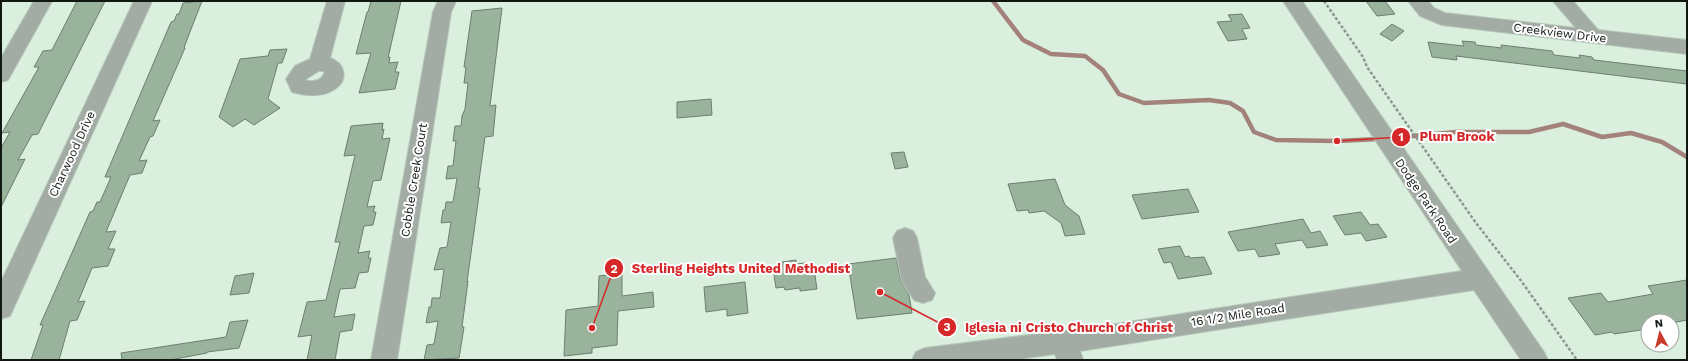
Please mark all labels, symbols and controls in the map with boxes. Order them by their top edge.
street label: Creekview Drive [1513,20,1607,46]
street label: Charwood Drive [46,109,98,199]
street label: Cobble Creek Court [398,122,430,238]
callout: Plum Brook [1391,124,1502,149]
text: Plum Brook [1420,129,1495,144]
text: 1 [1398,130,1404,144]
street label: Dodge Park Road [1392,156,1460,246]
callout: Sterling Heights United Methodist [604,256,858,281]
text: Sterling Heights United Methodist [632,261,851,276]
text: 2 [610,262,618,276]
street label: 16 1/2 Mile Road [1190,301,1286,329]
north arrow [1640,313,1680,353]
callout: Iglesia ni Cristo Church of Christ [937,315,1181,340]
text: N [1654,317,1664,331]
text: 3 [943,320,951,334]
text: Iglesia ni Cristo Church of Christ [965,320,1173,335]

